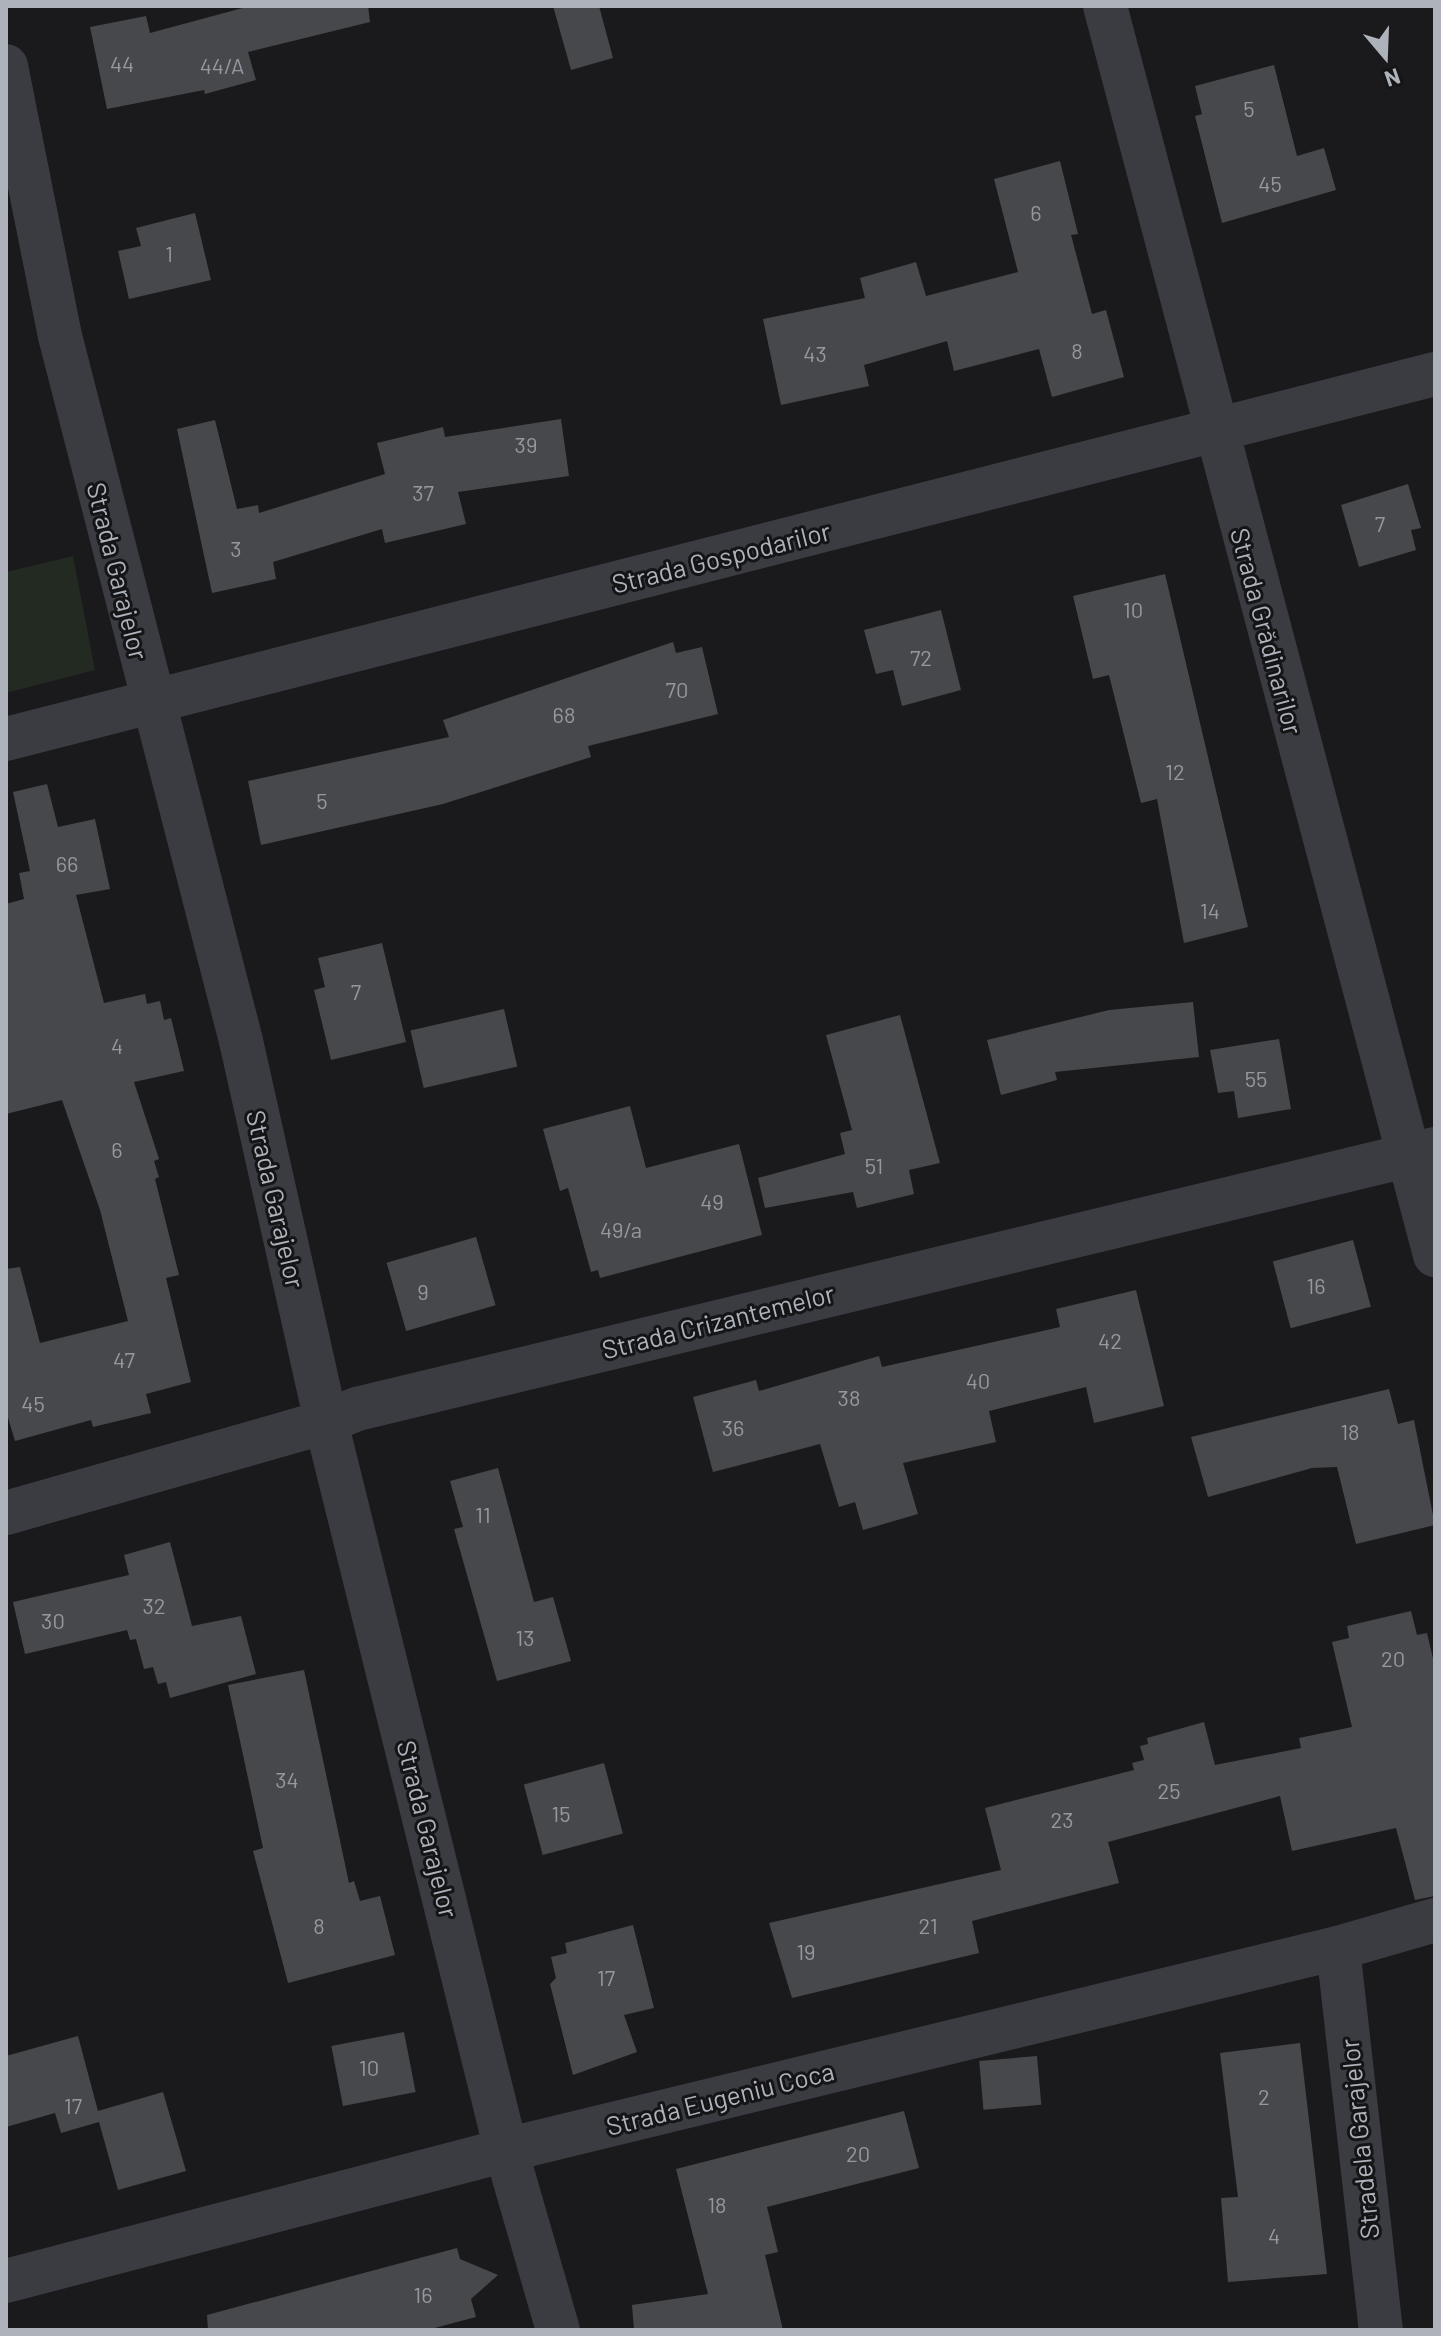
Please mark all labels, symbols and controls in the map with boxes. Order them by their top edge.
north arrow [1345,16,1425,96]
house number: 44 [110,51,134,77]
house number: 44/A [200,53,244,79]
text: N [1382,64,1404,93]
house number: 5 [1243,96,1255,122]
house number: 45 [1258,171,1282,197]
house number: 6 [1030,200,1042,226]
house number: 1 [165,241,173,267]
house number: 8 [1071,338,1083,364]
house number: 43 [803,341,827,367]
house number: 39 [515,432,537,458]
street label: Strada Garajelor [81,479,155,663]
house number: 37 [412,480,434,506]
house number: 7 [1375,511,1385,537]
street label: Strada Gospodarilor [608,515,834,599]
street label: Strada Grădinarilor [1224,524,1310,738]
house number: 3 [230,536,242,562]
house number: 10 [1123,597,1143,623]
house number: 72 [910,645,932,671]
house number: 70 [666,677,688,703]
house number: 68 [553,702,575,728]
house number: 12 [1165,759,1185,785]
house number: 5 [316,788,328,814]
house number: 66 [56,851,78,877]
house number: 14 [1200,898,1220,924]
house number: 7 [351,979,361,1005]
house number: 4 [111,1033,123,1059]
house number: 55 [1245,1066,1267,1092]
street label: Strada Garajelor [240,1107,312,1291]
house number: 6 [111,1137,123,1163]
house number: 51 [865,1153,883,1179]
house number: 49 [700,1189,724,1215]
house number: 49/a [600,1217,642,1243]
house number: 16 [1306,1273,1326,1299]
street label: Strada Crizantemelor [599,1277,837,1365]
house number: 9 [417,1279,429,1305]
house number: 42 [1098,1328,1122,1354]
house number: 47 [113,1347,135,1373]
house number: 40 [966,1368,990,1394]
house number: 38 [838,1385,860,1411]
house number: 45 [21,1391,45,1417]
house number: 36 [722,1415,744,1441]
house number: 18 [1340,1419,1360,1445]
house number: 11 [475,1502,491,1528]
house number: 32 [142,1593,166,1619]
house number: 30 [41,1608,65,1634]
house number: 13 [515,1625,535,1651]
house number: 20 [1381,1646,1405,1672]
street label: Strada Garajelor [391,1737,465,1921]
house number: 34 [275,1767,299,1793]
house number: 25 [1157,1778,1181,1804]
house number: 15 [551,1801,571,1827]
house number: 23 [1051,1807,1073,1833]
house number: 8 [313,1913,325,1939]
house number: 21 [918,1913,938,1939]
house number: 19 [796,1939,816,1965]
house number: 17 [597,1965,615,1991]
street label: Stradela Garajelor [1333,2037,1385,2241]
house number: 10 [359,2055,379,2081]
street label: Strada Eugeniu Coca [603,2055,837,2141]
house number: 2 [1258,2084,1270,2110]
house number: 17 [64,2093,82,2119]
house number: 20 [846,2141,870,2167]
house number: 18 [707,2192,727,2218]
house number: 4 [1268,2223,1280,2249]
house number: 16 [413,2282,433,2308]

